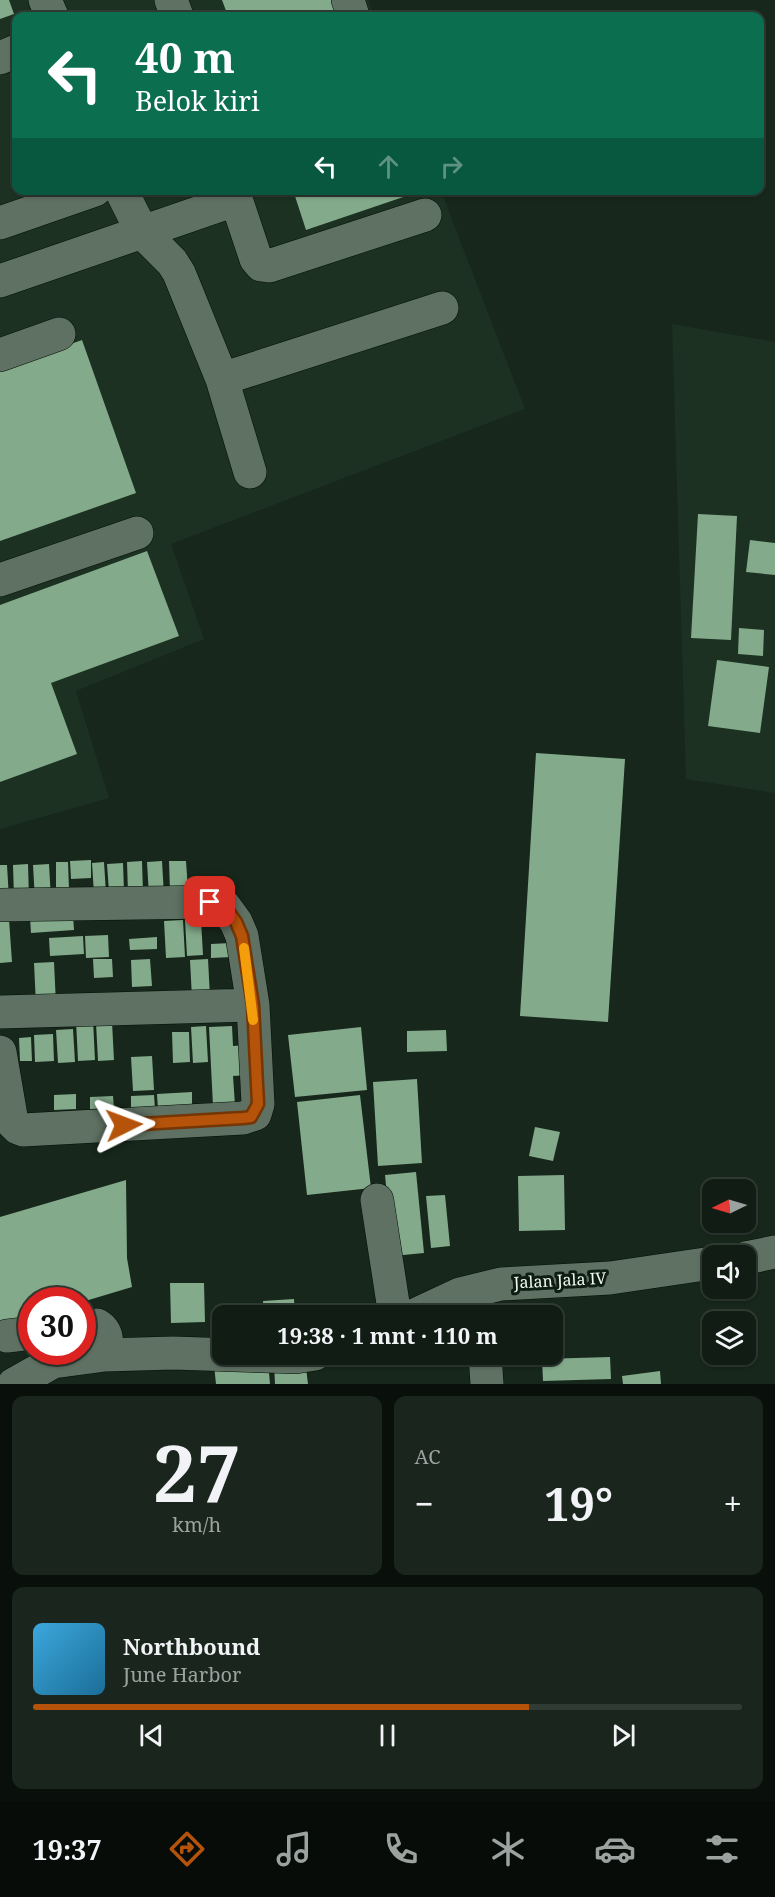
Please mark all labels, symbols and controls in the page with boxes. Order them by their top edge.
text: 40 m [135,28,235,85]
icon: left [36,36,114,114]
text: Belok kiri [135,82,260,119]
icon: left [309,150,342,183]
icon: ahead [372,150,405,183]
icon: right [435,150,468,183]
pin [184,876,235,927]
icon: arrive [193,885,226,918]
position arrow [92,1093,156,1157]
north arrow [702,1179,756,1233]
map controls [702,1179,756,1365]
button: sound [702,1245,756,1299]
street label: Jalan Jala IV [512,1267,607,1293]
speed limit sign: 30 [18,1287,96,1365]
button: layers [702,1311,756,1365]
text: 19:38 · 1 mnt · 110 m [277,1320,498,1350]
text: 27 [153,1419,241,1525]
text: AC [415,1443,440,1470]
text: 19° [544,1473,613,1534]
text: − [415,1481,434,1526]
text: + [724,1481,742,1526]
text: km/h [172,1511,221,1538]
text: Northbound [123,1631,260,1661]
text: June Harbor [123,1661,241,1688]
icon: previous [135,1719,168,1752]
icon: pause [371,1719,404,1752]
icon: next [607,1719,640,1752]
icon: directions [166,1828,208,1870]
icon: music [273,1828,315,1870]
icon: phone [380,1828,422,1870]
icon: climate [487,1828,529,1870]
icon: car [594,1828,636,1870]
icon: filters [701,1828,743,1870]
text: 19:37 [32,1831,102,1868]

